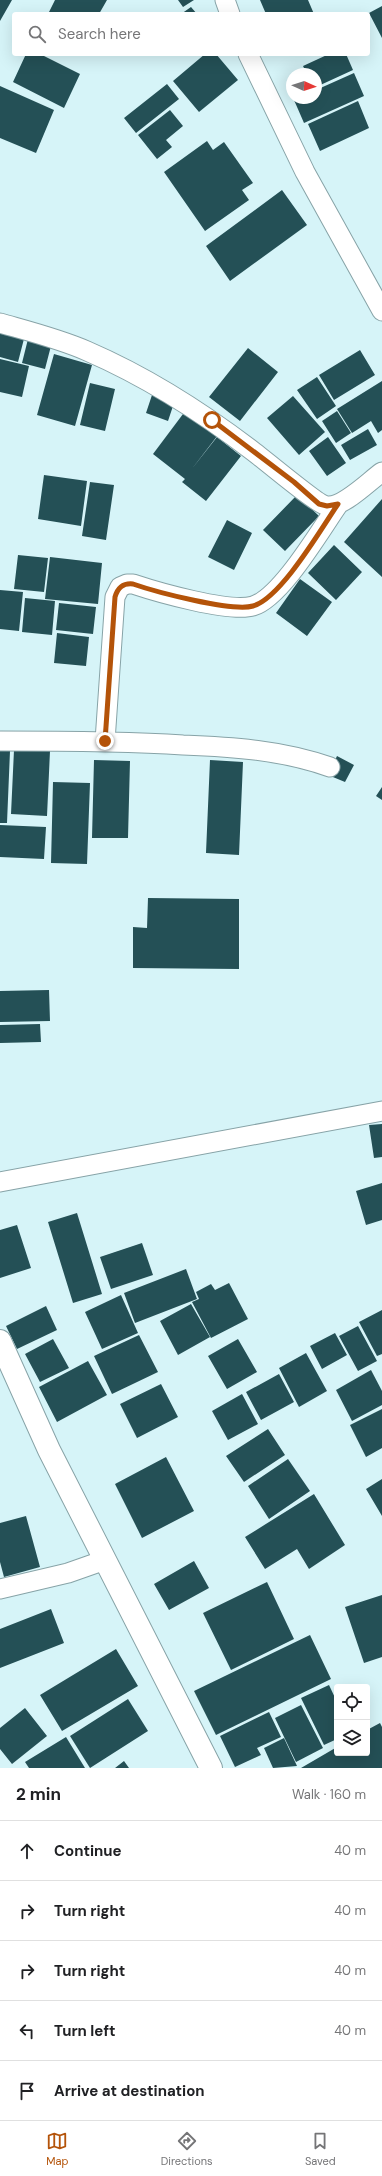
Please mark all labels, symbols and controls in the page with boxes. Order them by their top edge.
search box [12,12,370,56]
icon: search [26,23,48,45]
text: Search here [58,24,141,44]
north arrow [286,68,322,104]
route start [203,411,221,429]
route end [96,732,114,750]
map controls [334,1684,370,1756]
button: locate [334,1684,370,1720]
button: layers [334,1720,370,1756]
text: 2 min [16,1783,61,1805]
text: Walk · 160 m [292,1786,366,1803]
icon: ahead [16,1840,38,1862]
text: Continue [54,1841,122,1861]
text: 40 m [334,1842,366,1859]
icon: right [16,1900,38,1922]
text: Turn right [54,1901,125,1921]
text: 40 m [334,1902,366,1919]
icon: right [16,1960,38,1982]
text: Turn right [54,1961,125,1981]
text: 40 m [334,1962,366,1979]
icon: left [16,2020,38,2042]
text: Turn left [54,2021,115,2041]
text: 40 m [334,2022,366,2039]
icon: arrive [16,2080,38,2102]
text: Arrive at destination [54,2081,205,2101]
tab: Map [46,2130,68,2168]
tab: Directions [161,2130,213,2168]
tab: Saved [305,2130,336,2168]

